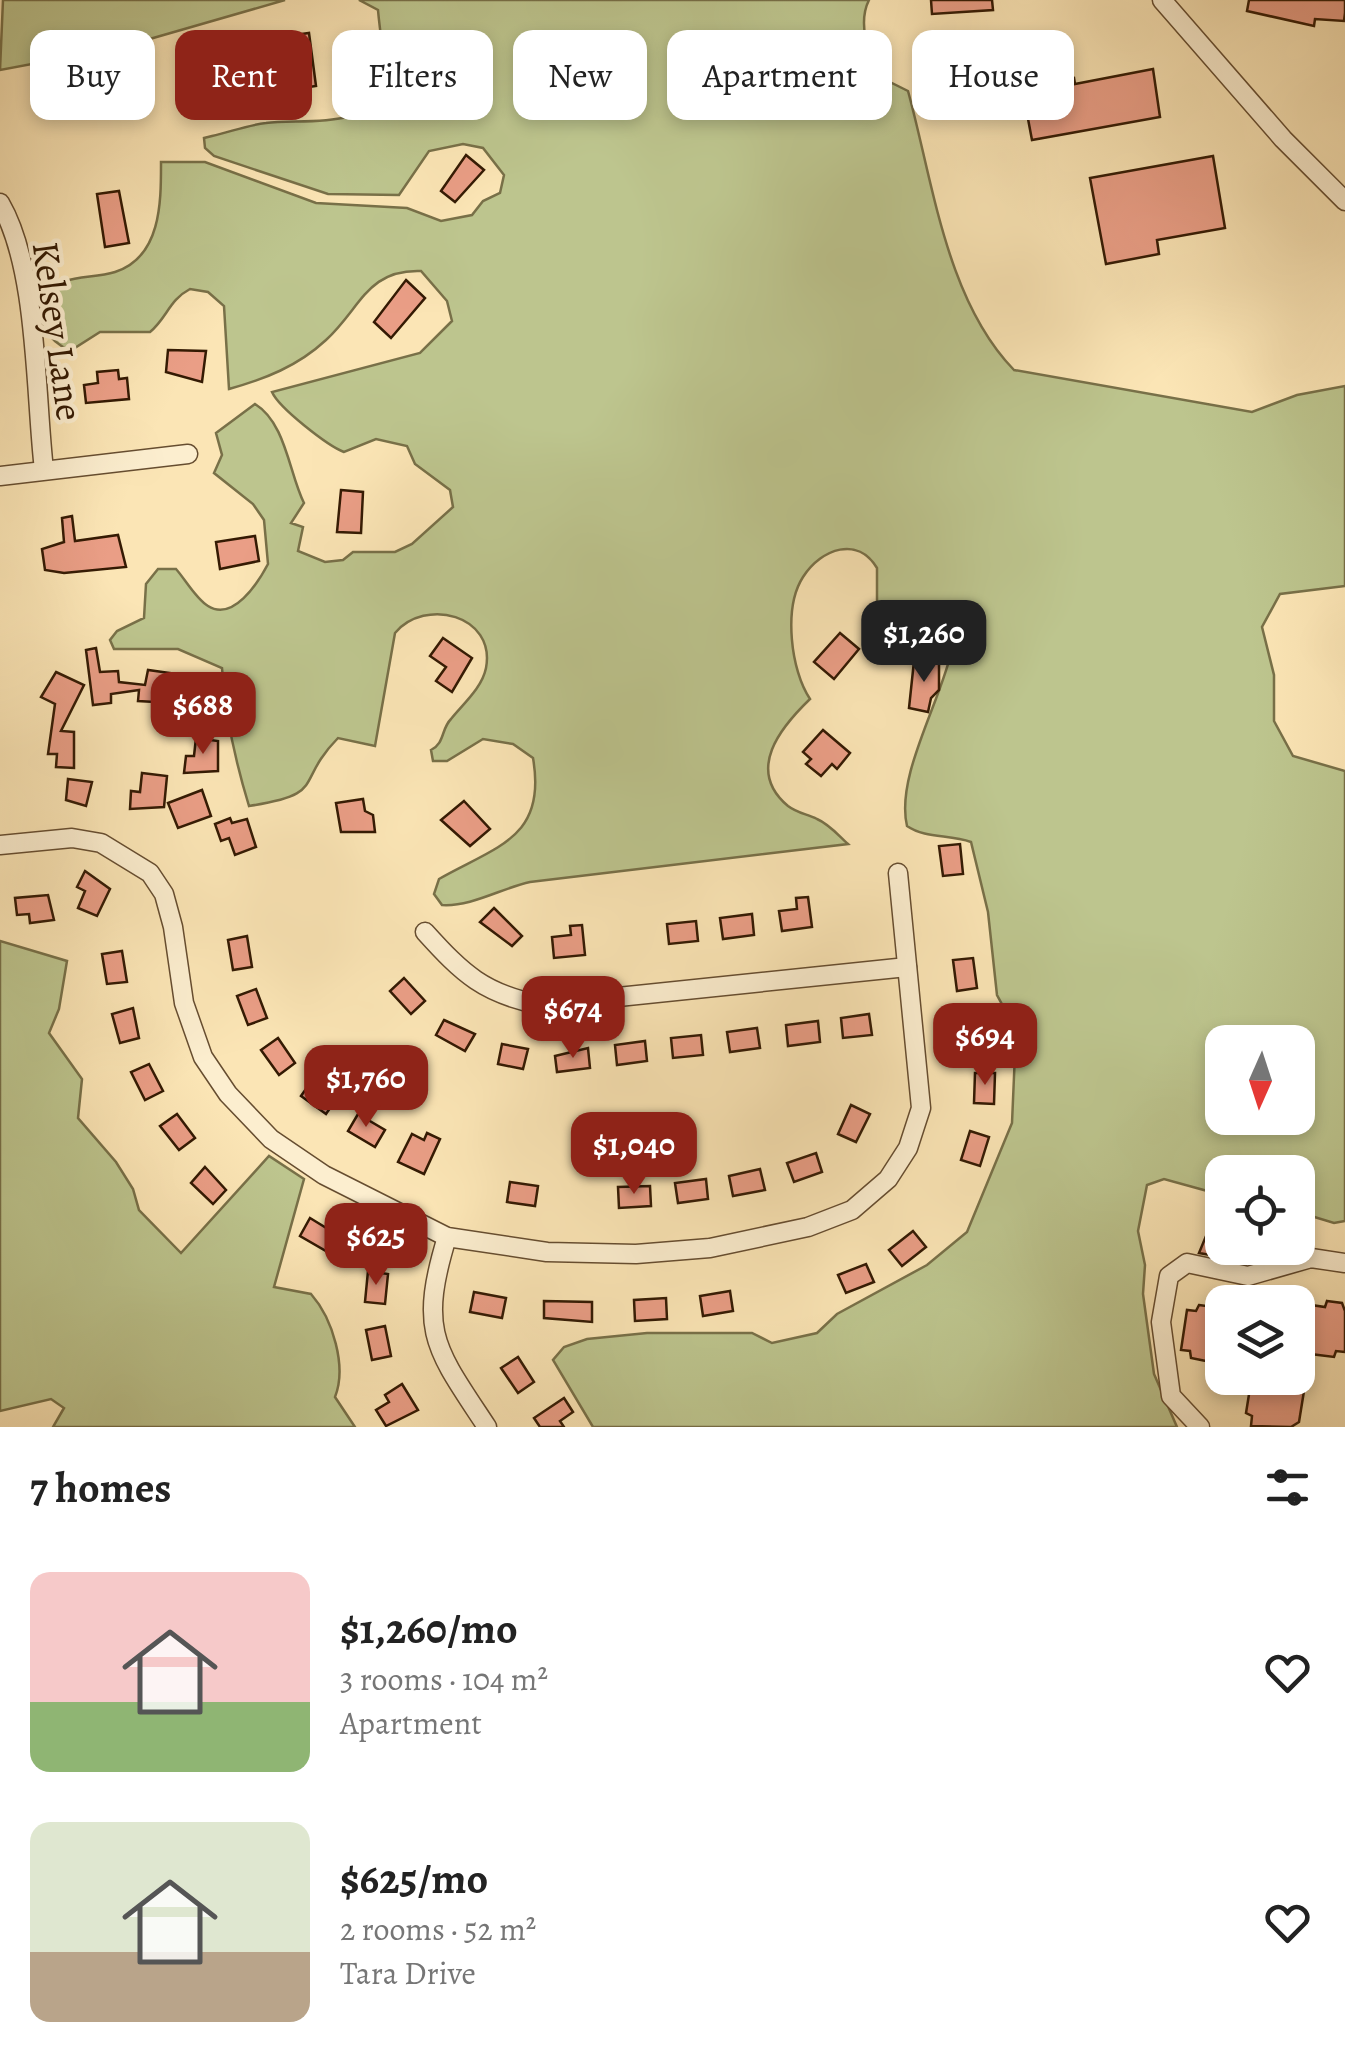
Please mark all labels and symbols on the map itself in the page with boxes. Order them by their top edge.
street label: Kelsey Lane [20,238,96,424]
pin: $1,260 [843,600,1005,685]
pin: $688 [144,672,262,757]
pin: $674 [514,976,632,1061]
pin: $694 [926,1003,1044,1088]
north arrow [1205,1025,1315,1135]
pin: $1,760 [285,1045,447,1130]
pin: $1,040 [553,1112,715,1197]
pin: $625 [317,1203,435,1288]

